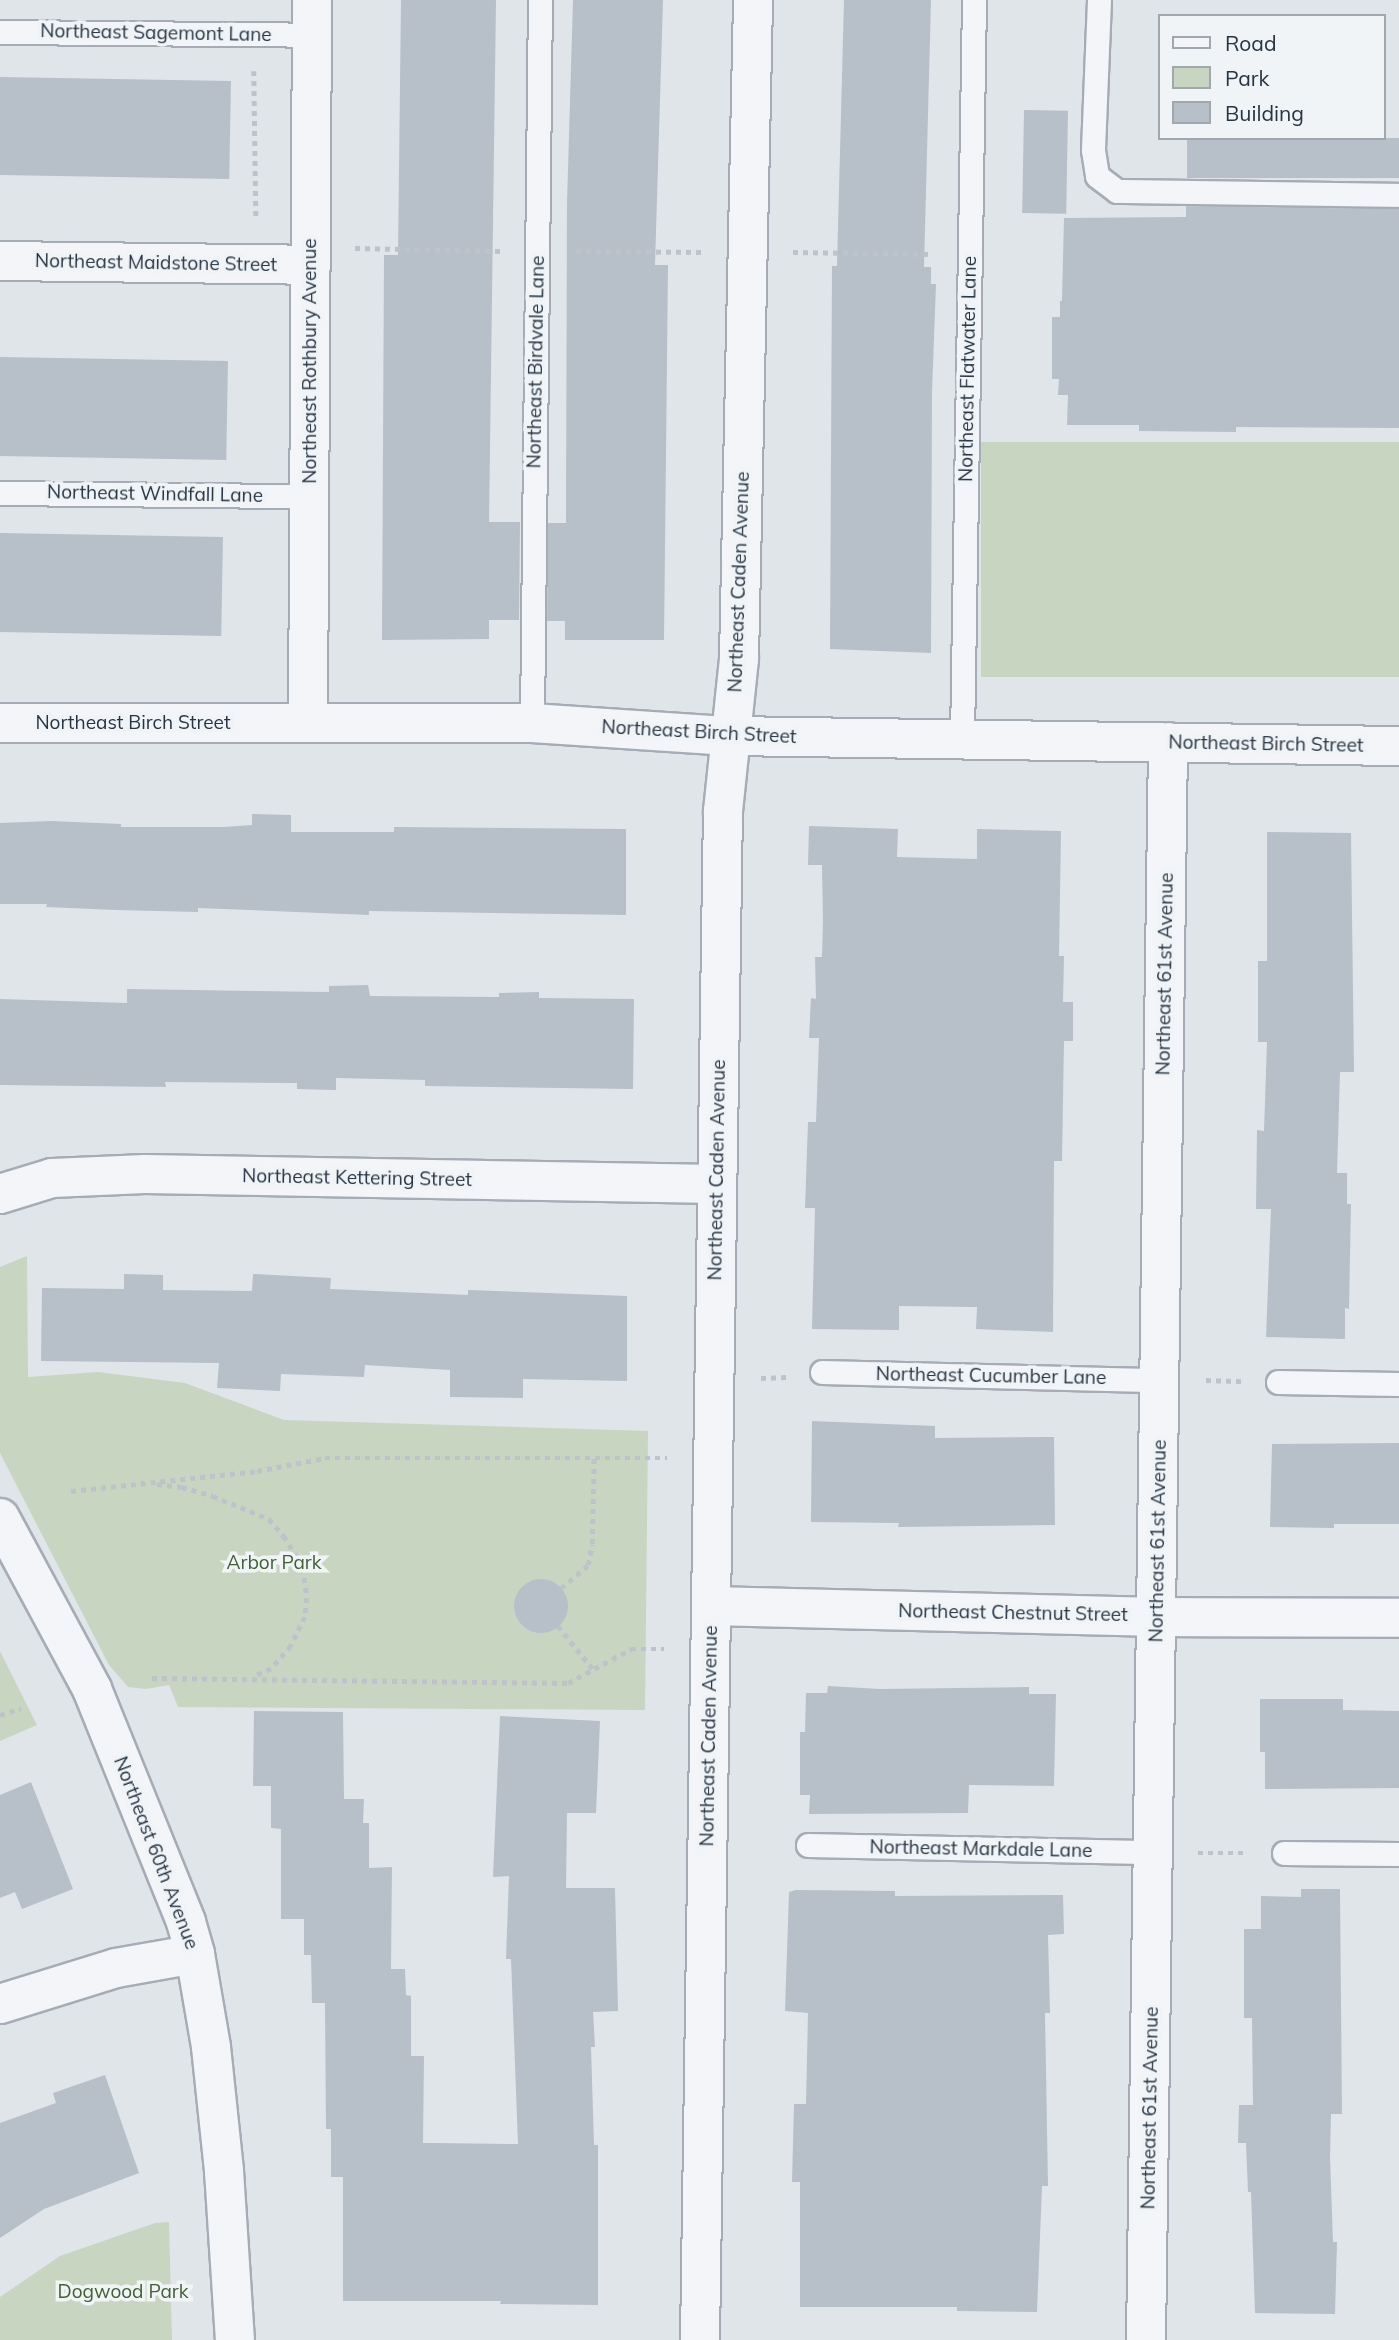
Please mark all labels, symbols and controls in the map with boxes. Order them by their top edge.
legend [1158,14,1385,140]
street label: Northeast Sagemont Lane [40,20,272,46]
text: Road [1225,30,1276,56]
text: Park [1225,65,1269,91]
text: Building [1225,100,1304,126]
street label: Northeast Rothbury Avenue [299,238,321,484]
street label: Northeast Maidstone Street [35,249,277,277]
street label: Northeast Birdvale Lane [523,255,549,469]
street label: Northeast Flatwater Lane [955,256,981,482]
street label: Northeast Caden Avenue [724,471,754,693]
street label: Northeast Windfall Lane [47,481,263,507]
street label: Northeast Birch Street [35,712,231,734]
street label: Northeast Birch Street [601,716,797,748]
street label: Northeast Birch Street [1168,731,1364,757]
street label: Northeast 61st Avenue [1152,872,1178,1076]
street label: Northeast Caden Avenue [704,1059,730,1281]
street label: Northeast Kettering Street [242,1165,472,1191]
street label: Northeast Cucumber Lane [876,1363,1106,1389]
street label: Northeast 61st Avenue [1145,1439,1171,1643]
park label: Arbor Park [227,1552,321,1574]
street label: Northeast Chestnut Street [898,1600,1128,1626]
street label: Northeast Caden Avenue [696,1625,722,1847]
street label: Northeast 60th Avenue [109,1753,203,1953]
street label: Northeast Markdale Lane [869,1836,1093,1862]
street label: Northeast 61st Avenue [1137,2006,1163,2210]
park label: Dogwood Park [58,2281,188,2303]

